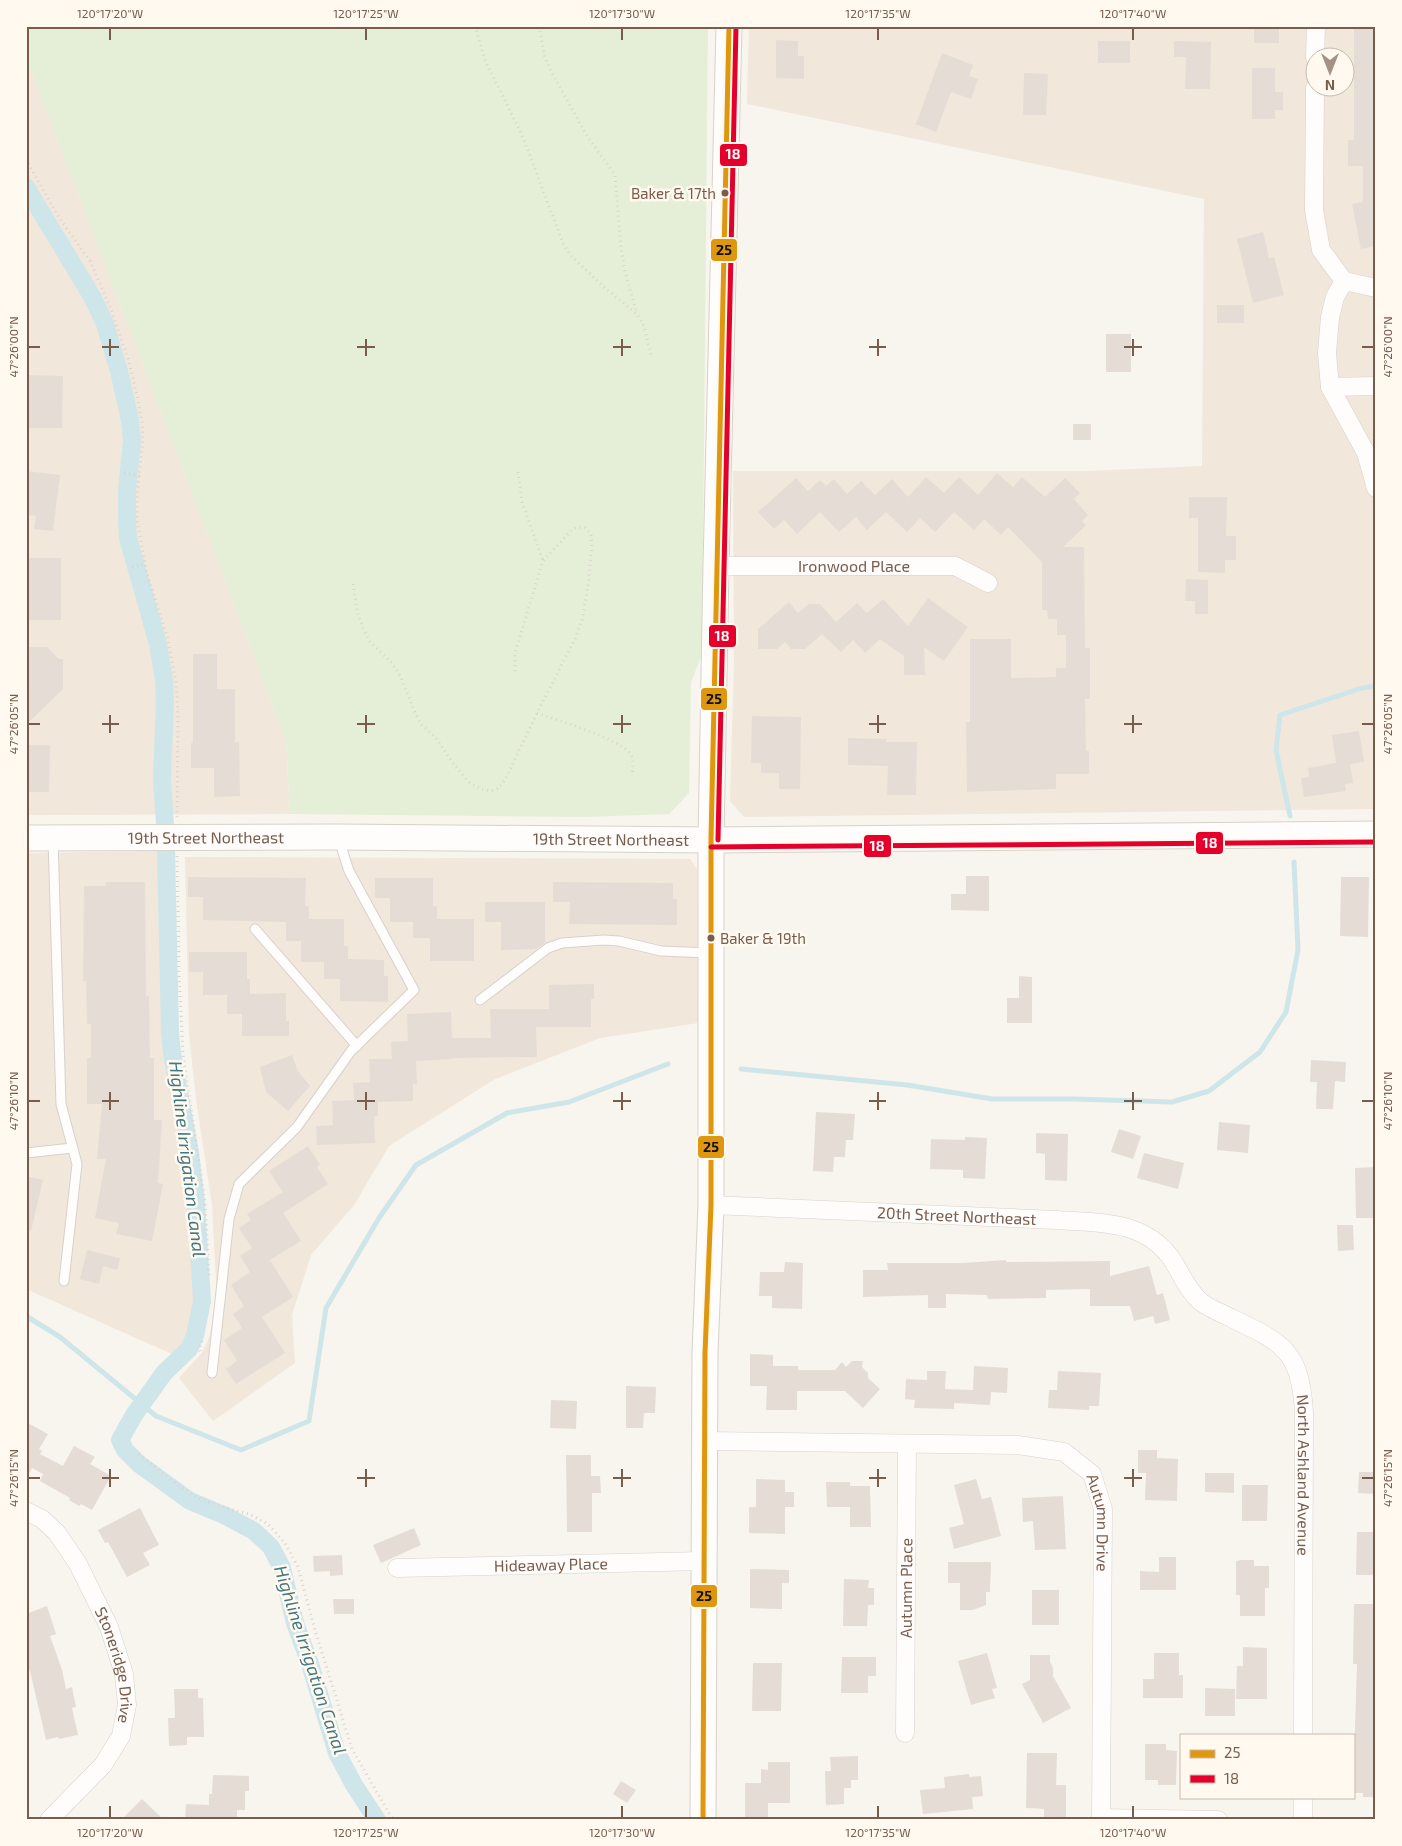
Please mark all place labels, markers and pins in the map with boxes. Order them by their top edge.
place label: Baker & 17th [631,184,716,202]
marker: Baker & 17th [720,188,730,198]
place label: Baker & 19th [720,929,806,947]
marker: Baker & 19th [706,933,716,943]

